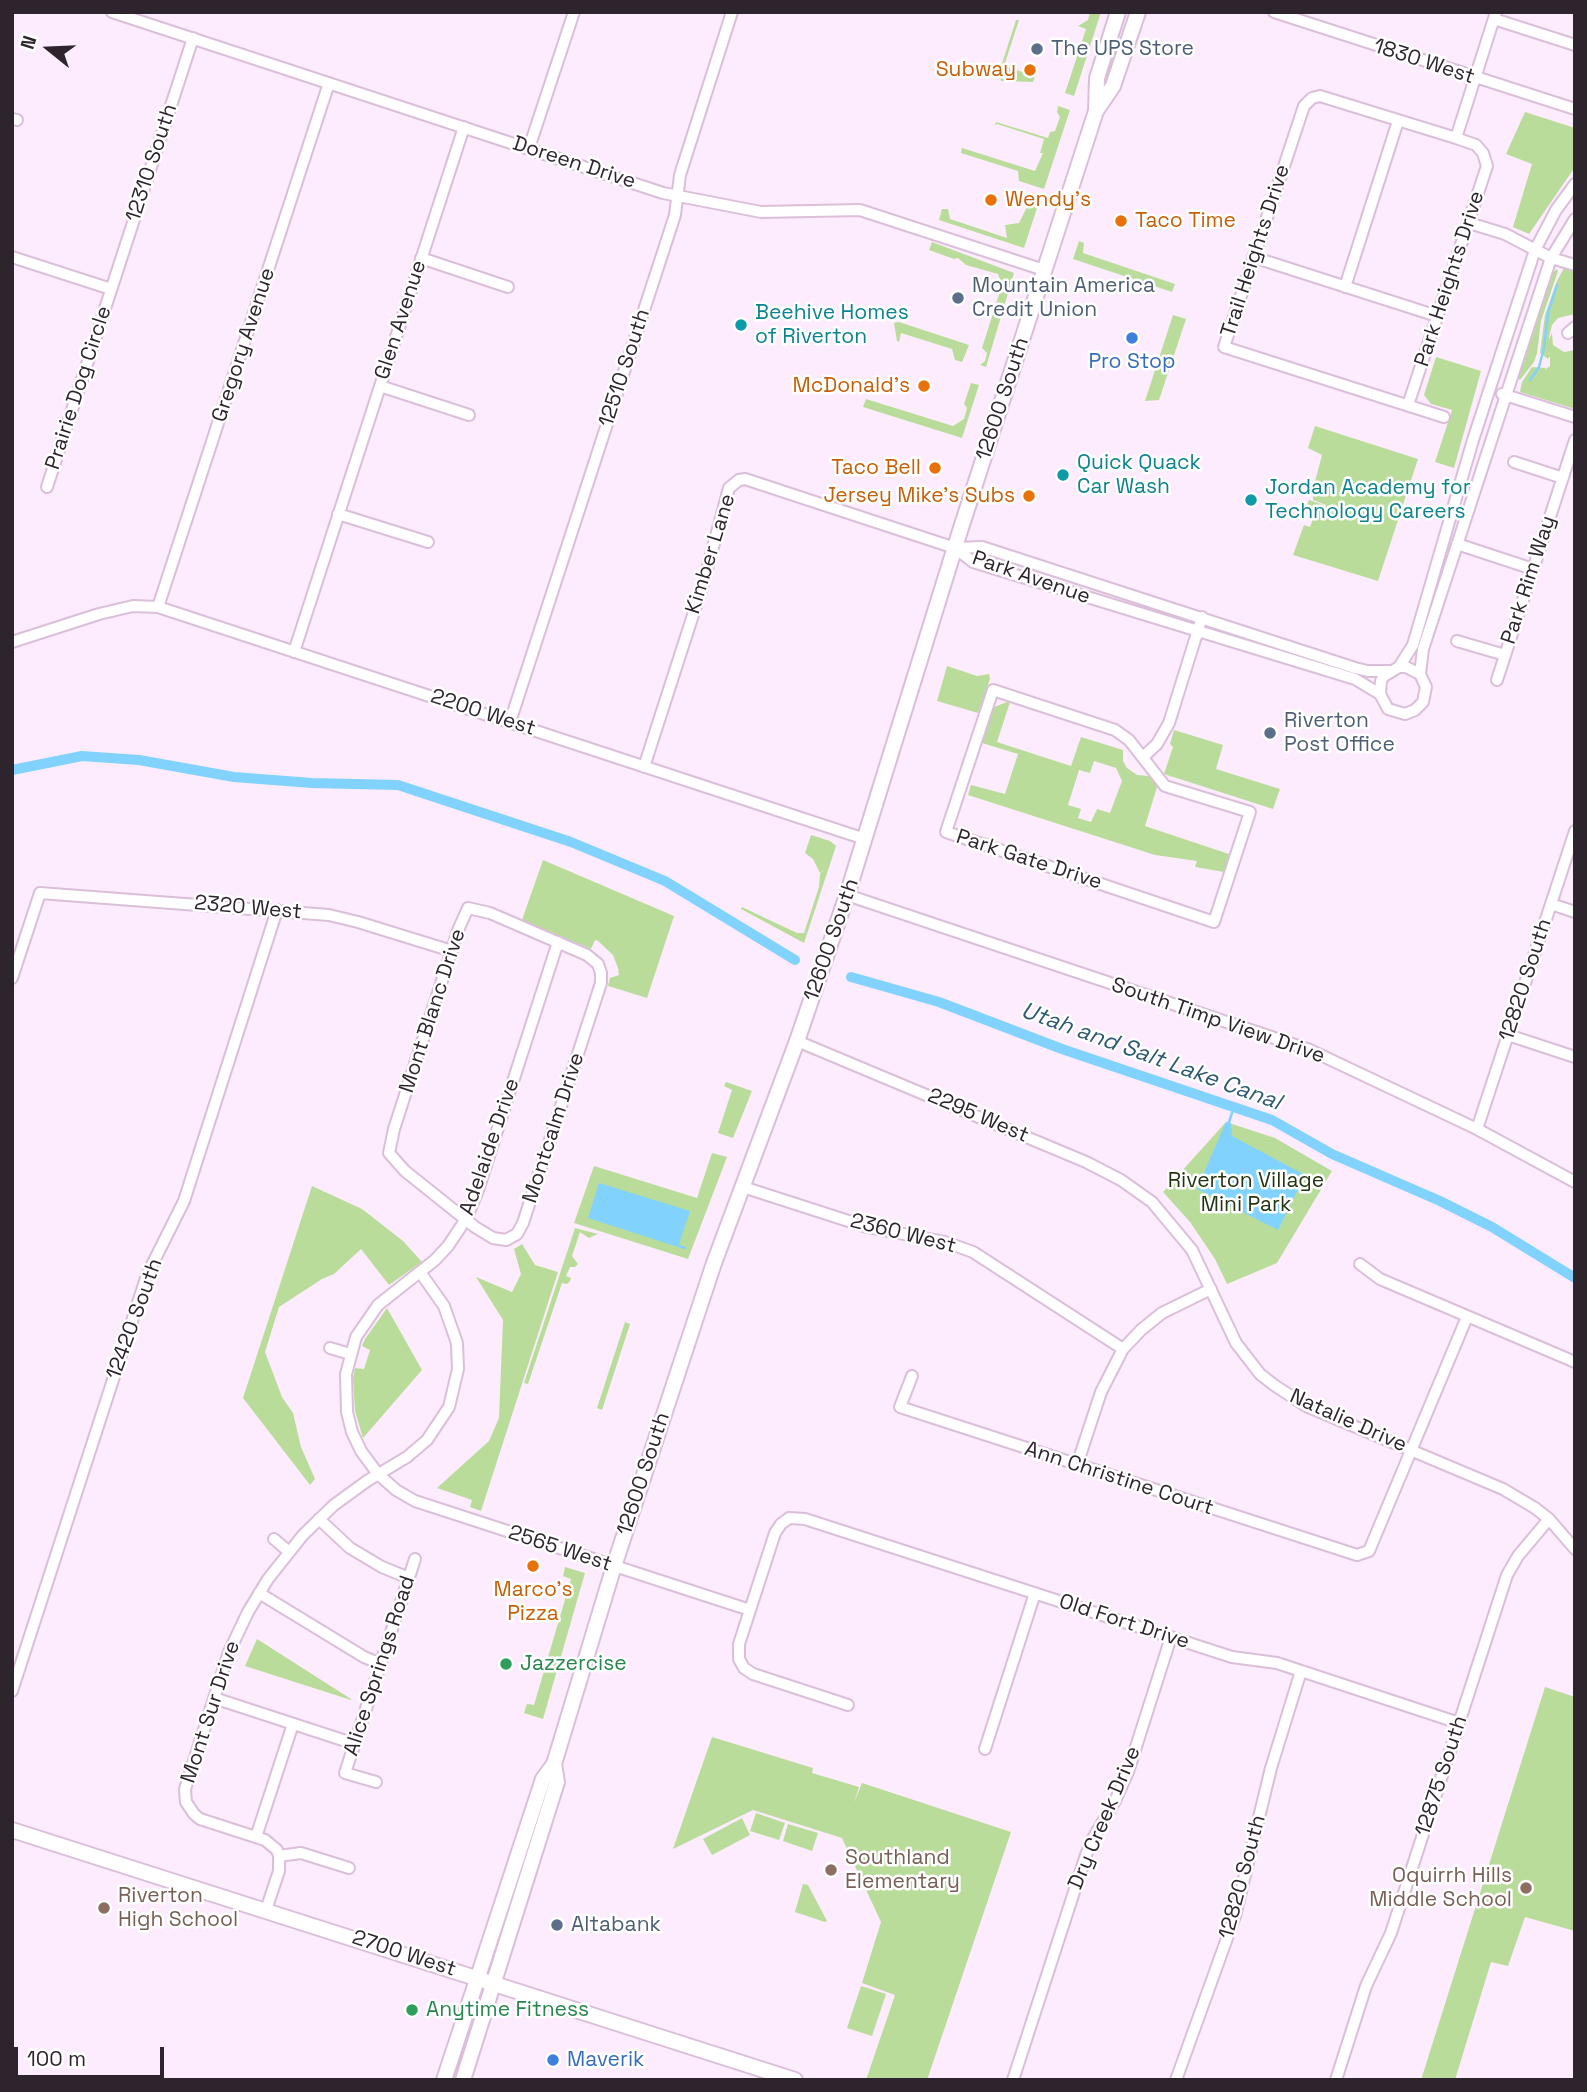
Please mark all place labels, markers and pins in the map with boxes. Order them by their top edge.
place label: The UPS Store [1051,36,1194,62]
marker: The UPS Store [1029,41,1045,57]
place label: Subway [936,57,1016,83]
marker: Subway [1022,62,1038,78]
place label: Wendy's [1005,187,1091,213]
marker: Wendy's [983,192,999,208]
place label: Taco Time [1135,208,1236,234]
marker: Taco Time [1113,213,1129,229]
place label: Mountain America Credit Union [972,273,1155,323]
marker: Mountain America Credit Union [950,290,966,306]
place label: Beehive Homes of Riverton [755,300,909,350]
marker: Beehive Homes of Riverton [733,317,749,333]
marker: Pro Stop [1124,330,1140,346]
place label: Pro Stop [1088,349,1176,375]
place label: McDonald's [792,373,910,399]
marker: McDonald's [916,378,932,394]
place label: Quick Quack Car Wash [1077,450,1201,500]
place label: Taco Bell [831,455,921,481]
marker: Taco Bell [927,460,943,476]
marker: Quick Quack Car Wash [1055,467,1071,483]
place label: Jordan Academy for Technology Careers [1265,475,1471,525]
place label: Jersey Mike's Subs [823,483,1015,509]
marker: Jersey Mike's Subs [1021,488,1037,504]
marker: Jordan Academy for Technology Careers [1243,492,1259,508]
place label: Riverton Post Office [1284,708,1395,758]
marker: Riverton Post Office [1262,725,1278,741]
marker: Marco's Pizza [525,1558,541,1574]
place label: Marco's Pizza [494,1577,572,1627]
place label: Jazzercise [520,1651,627,1677]
marker: Jazzercise [498,1656,514,1672]
place label: Southland Elementary [845,1845,960,1895]
marker: Southland Elementary [823,1862,839,1878]
place label: Oquirrh Hills Middle School [1369,1863,1512,1913]
marker: Oquirrh Hills Middle School [1518,1880,1534,1896]
place label: Riverton High School [118,1883,238,1933]
marker: Riverton High School [96,1900,112,1916]
place label: Altabank [571,1912,661,1938]
marker: Altabank [549,1917,565,1933]
place label: Anytime Fitness [426,1997,589,2023]
marker: Anytime Fitness [404,2002,420,2018]
place label: Maverik [567,2047,644,2073]
marker: Maverik [545,2052,561,2068]

